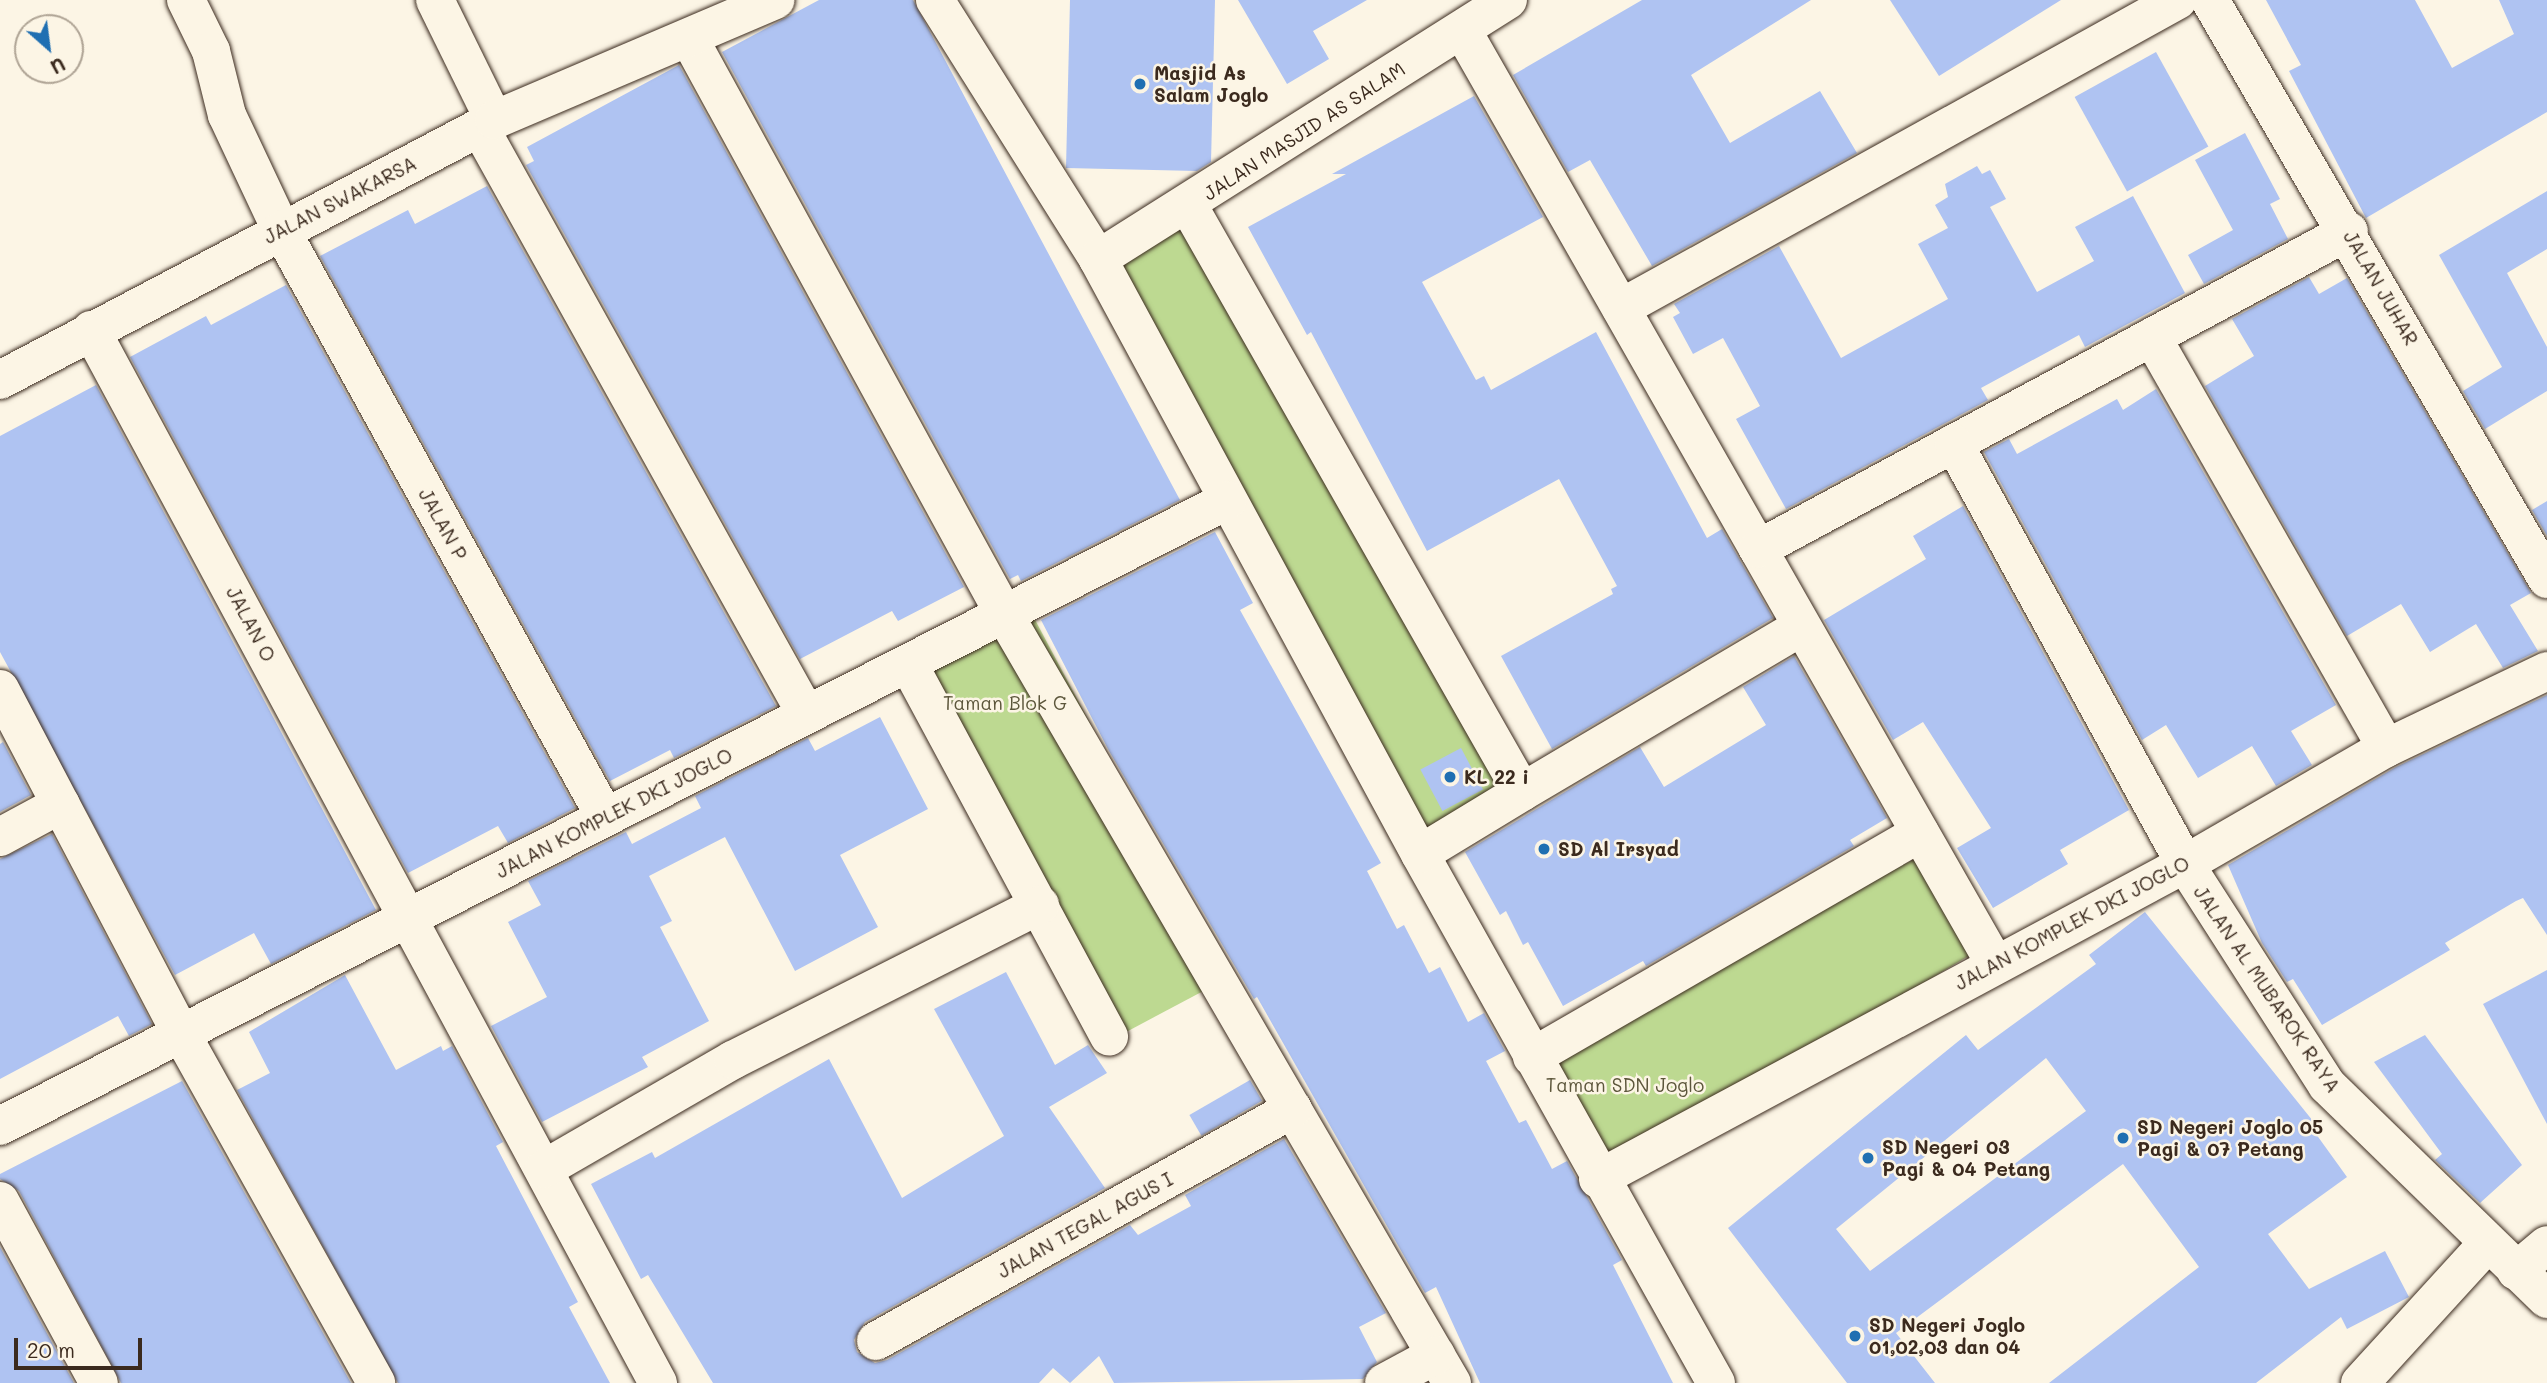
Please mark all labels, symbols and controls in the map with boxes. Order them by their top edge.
north arrow [14,14,84,84]
text: U [46,52,70,80]
street label: JALAN MASJID AS SALAM [1199,57,1409,205]
place label: Masjid As Salam Joglo [1154,62,1268,106]
marker: Masjid As Salam Joglo [1132,76,1148,92]
street label: JALAN SWAKARSA [260,152,420,248]
street label: JALAN JUHAR [2339,227,2423,349]
street label: JALAN P [414,484,472,564]
street label: JALAN O [222,583,280,665]
park label: Taman Blok G [943,692,1067,714]
street label: JALAN KOMPLEK DKI JOGLO [492,743,736,883]
place label: KL 22 i [1464,766,1529,788]
marker: KL 22 i [1442,769,1458,785]
place label: SD Al Irsyad [1558,838,1679,860]
marker: SD Al Irsyad [1536,841,1552,857]
street label: JALAN KOMPLEK DKI JOGLO [1951,851,2193,995]
street label: JALAN AL MUBAROK RAYA [2189,881,2345,1097]
park label: Taman SDN Joglo [1546,1074,1704,1096]
place label: SD Negeri Joglo 05 Pagi & 07 Petang [2137,1116,2323,1160]
marker: SD Negeri Joglo 05 Pagi & 07 Petang [2115,1130,2131,1146]
place label: SD Negeri 03 Pagi & 04 Petang [1882,1136,2050,1180]
marker: SD Negeri 03 Pagi & 04 Petang [1860,1150,1876,1166]
street label: JALAN TEGAL AGUS I [994,1167,1176,1283]
place label: SD Negeri Joglo 01,02,03 dan 04 [1869,1314,2025,1358]
scale bar [18,1324,145,1368]
marker: SD Negeri Joglo 01,02,03 dan 04 [1847,1328,1863,1344]
text: 20 m [27,1336,75,1363]

